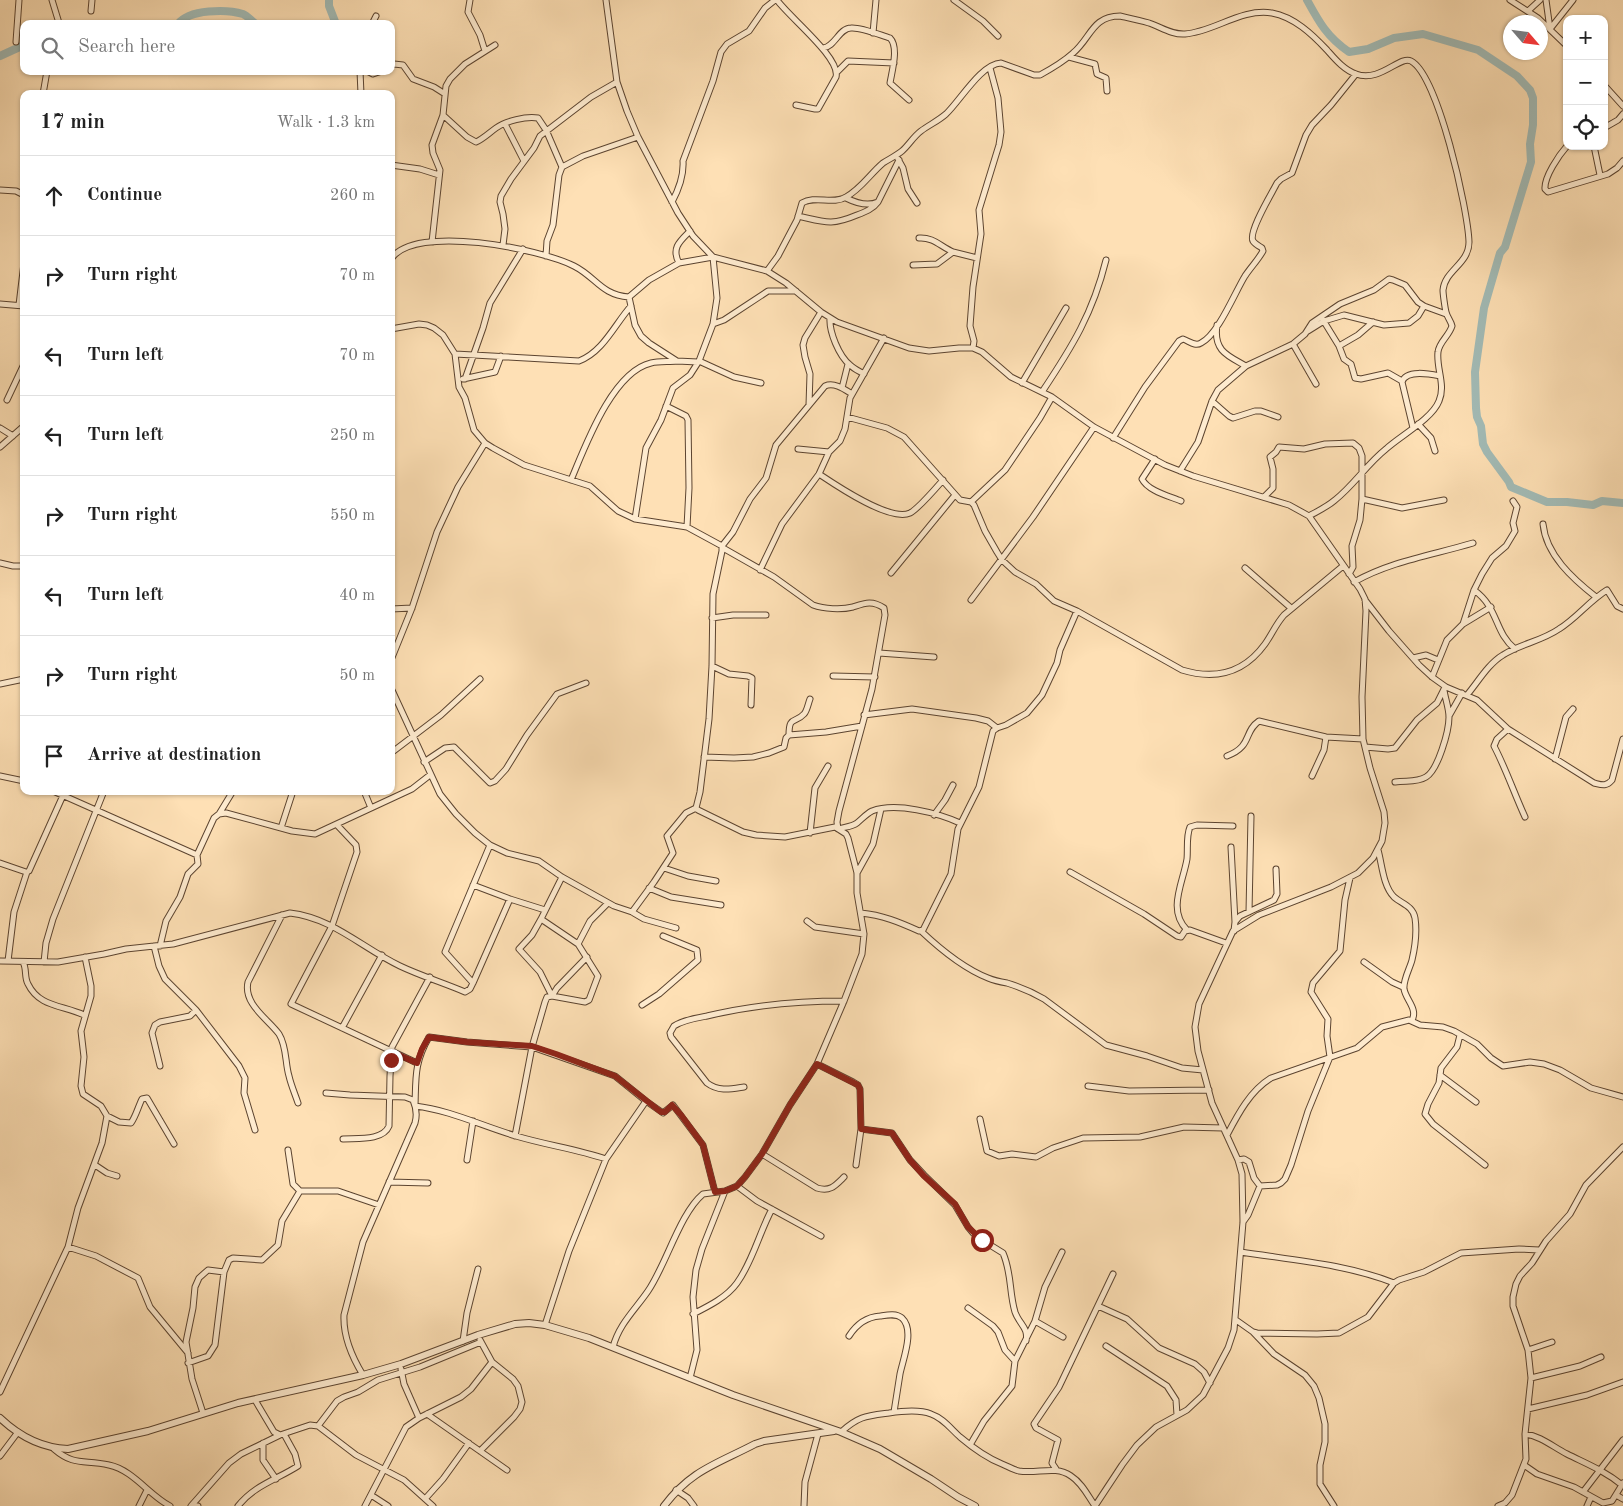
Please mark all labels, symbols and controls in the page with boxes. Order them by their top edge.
north arrow [1503,15,1548,60]
map controls [1563,15,1608,150]
button: + [1563,15,1608,60]
search box [20,20,395,75]
icon: search [38,34,66,62]
text: Search here [78,38,175,57]
button: − [1563,60,1608,105]
button: locate [1563,105,1608,150]
text: 17 min [40,112,105,133]
text: Walk · 1.3 km [277,115,375,131]
icon: ahead [40,182,68,210]
text: Continue [87,186,162,205]
text: 260 m [330,188,375,204]
icon: right [40,262,68,290]
text: Turn right [87,266,177,285]
text: 70 m [339,268,375,284]
icon: left [40,342,68,370]
text: Turn left [87,346,164,365]
text: 70 m [339,348,375,364]
icon: left [40,422,68,450]
text: Turn left [87,426,164,445]
text: 250 m [330,428,375,444]
icon: right [40,502,68,530]
text: Turn right [87,506,177,525]
text: 550 m [330,508,375,524]
icon: left [40,582,68,610]
text: Turn left [87,586,164,605]
text: 40 m [339,588,375,604]
icon: right [40,662,68,690]
text: Turn right [87,666,177,685]
text: 50 m [339,668,375,684]
icon: arrive [40,742,68,770]
text: Arrive at destination [87,746,261,765]
route end [380,1049,403,1072]
route start [971,1229,994,1252]

